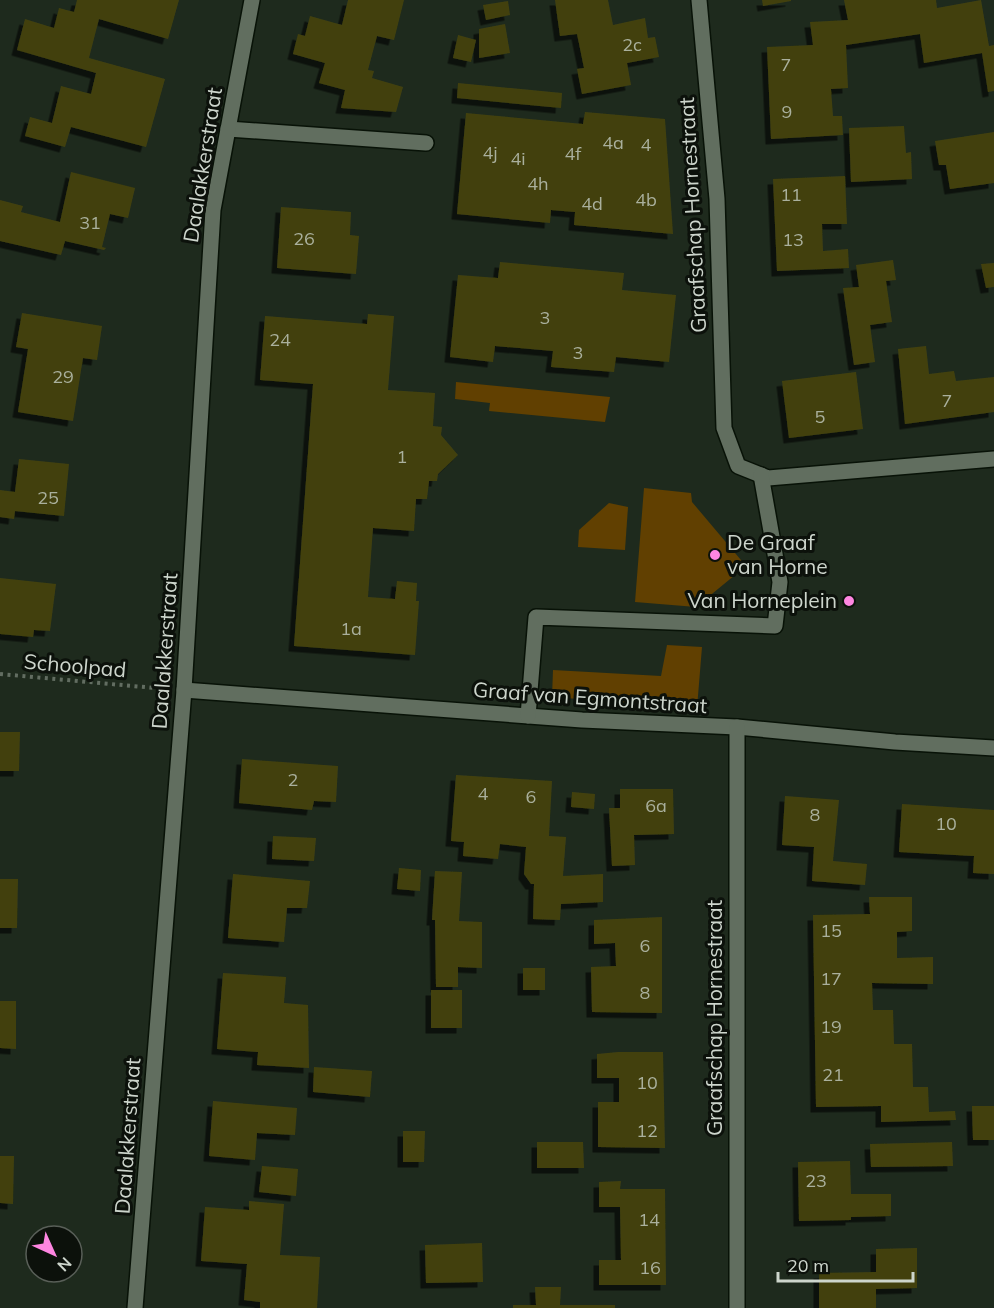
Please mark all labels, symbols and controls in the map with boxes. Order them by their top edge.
house number: 2c [622,33,642,56]
house number: 7 [781,53,791,76]
street label: Daalakkerstraat [177,86,227,244]
street label: Graafschap Hornestraat [673,97,711,334]
house number: 9 [782,100,792,123]
house number: 4a [602,131,624,154]
house number: 4 [641,133,652,156]
house number: 4j [482,141,498,164]
house number: 4f [565,142,582,165]
house number: 4i [510,147,526,170]
house number: 4h [527,172,549,195]
house number: 11 [780,183,802,206]
house number: 4b [635,188,657,211]
house number: 4d [581,192,603,215]
house number: 31 [79,211,101,234]
house number: 26 [293,227,315,250]
house number: 13 [782,228,804,251]
house number: 3 [540,306,550,329]
house number: 24 [269,328,291,351]
house number: 3 [573,341,583,364]
house number: 29 [52,365,74,388]
house number: 7 [942,389,952,412]
house number: 5 [815,405,826,428]
house number: 1 [397,445,407,468]
house number: 25 [37,486,59,509]
place label: De Graaf van Horne [727,529,828,579]
marker: De Graaf van Horne [708,548,722,562]
street label: Daalakkerstraat [146,572,182,730]
place label: Van Horneplein [687,587,837,613]
marker: Van Horneplein [842,594,856,608]
house number: 1a [340,617,362,640]
street label: Schoolpad [23,648,127,682]
street label: Graaf van Egmontstraat [472,676,708,718]
house number: 2 [288,768,298,791]
house number: 4 [478,782,489,805]
house number: 6 [526,785,536,808]
house number: 6a [645,794,667,817]
house number: 8 [810,803,820,826]
house number: 10 [935,812,957,835]
street label: Graafschap Hornestraat [701,900,727,1136]
house number: 15 [820,919,842,942]
house number: 6 [640,934,650,957]
house number: 17 [820,967,842,990]
house number: 8 [640,981,650,1004]
house number: 19 [820,1015,842,1038]
street label: Daalakkerstraat [109,1057,145,1215]
house number: 21 [822,1063,844,1086]
house number: 10 [636,1071,658,1094]
house number: 12 [636,1119,658,1142]
house number: 23 [805,1169,827,1192]
house number: 14 [638,1208,660,1231]
north arrow [24,1224,84,1284]
scale bar [778,1245,913,1283]
text: N [53,1253,76,1276]
text: 20 m [787,1254,829,1277]
house number: 16 [639,1256,661,1279]

